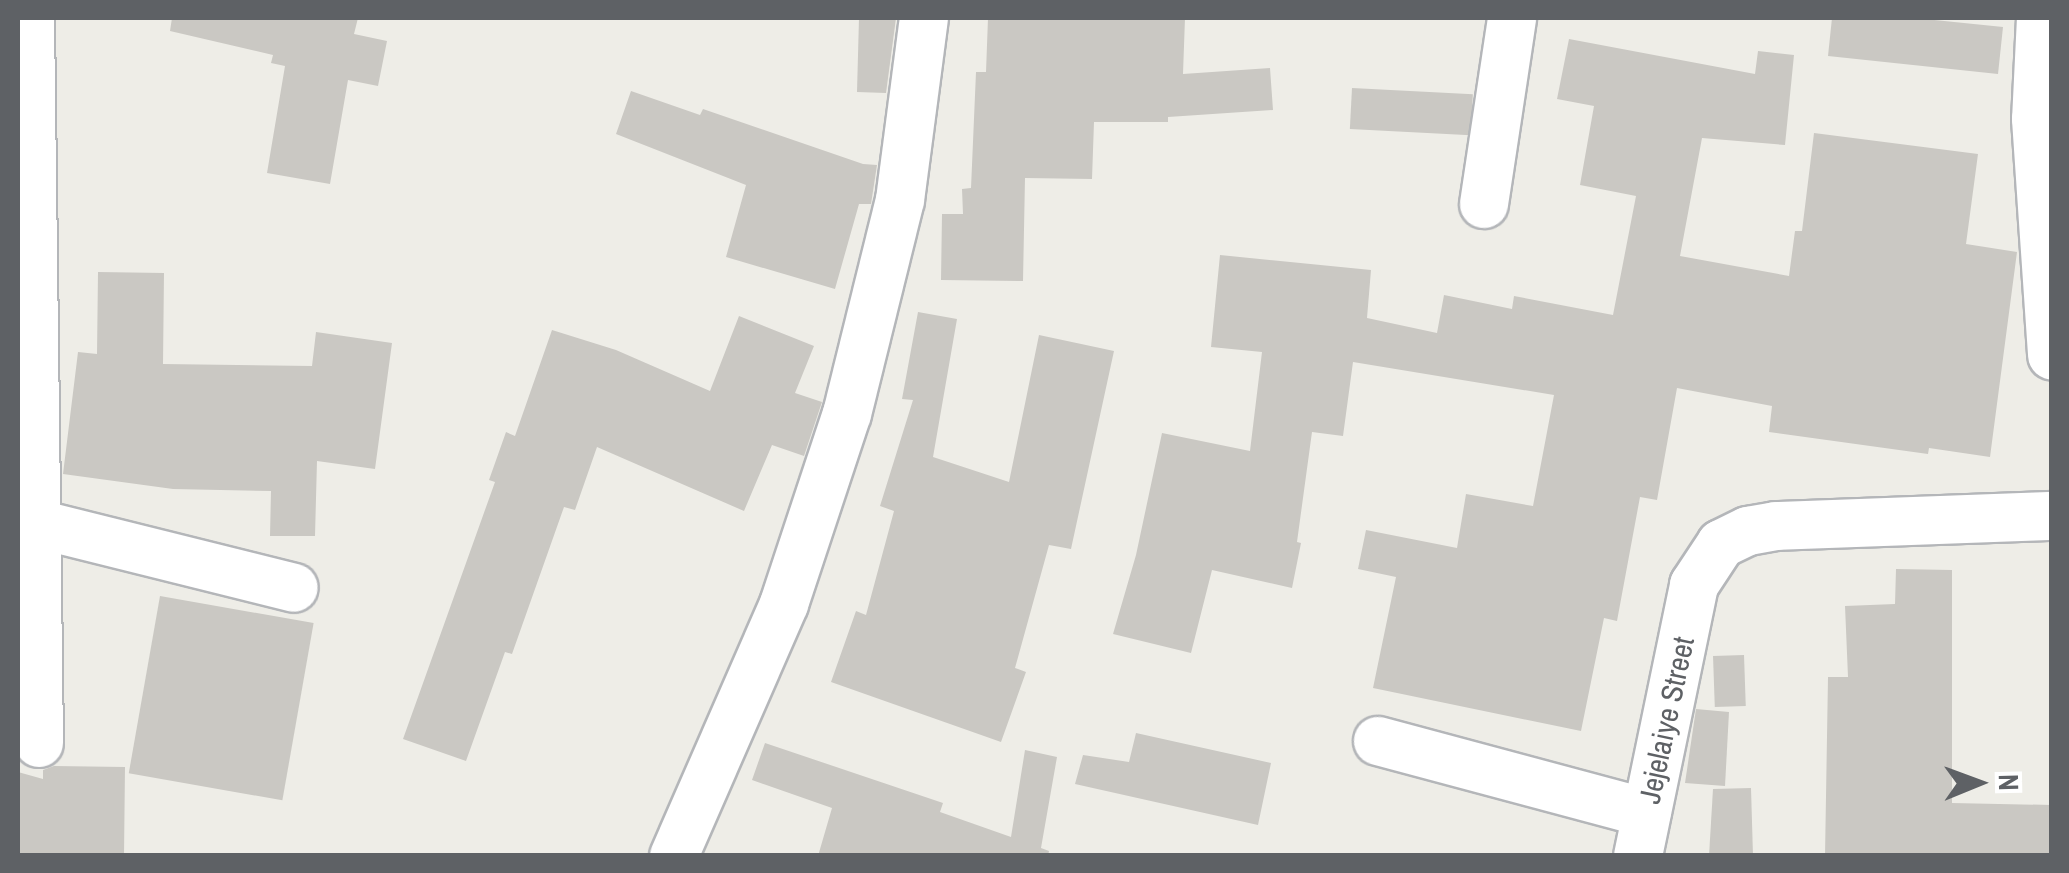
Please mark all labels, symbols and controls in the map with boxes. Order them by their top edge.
street label: Jejelaiye Street [1631,633,1701,807]
north arrow [1929,733,2029,833]
text: N [1990,774,2028,791]

